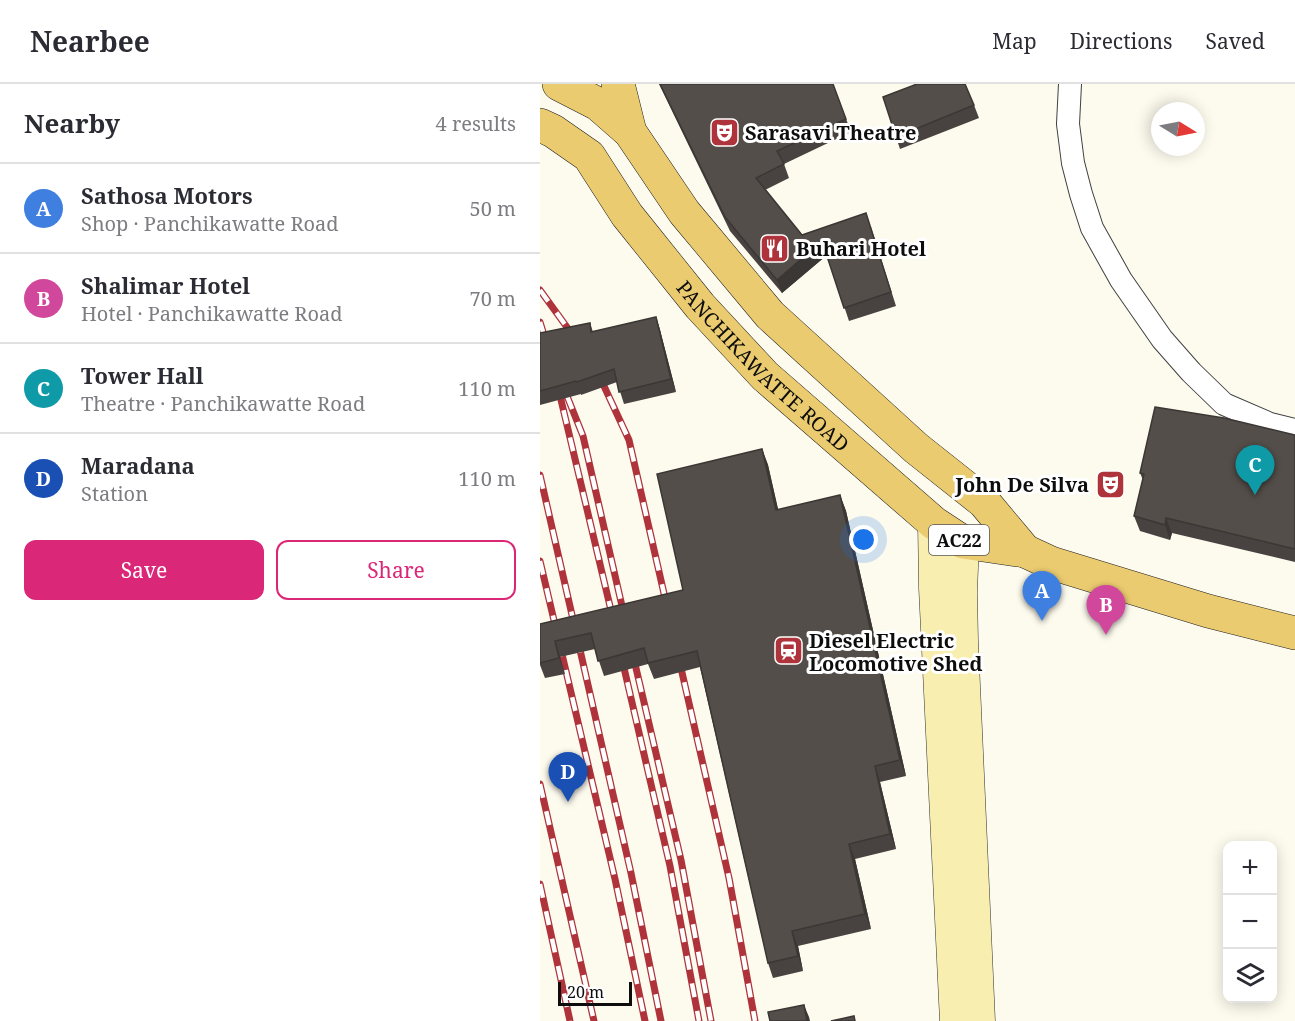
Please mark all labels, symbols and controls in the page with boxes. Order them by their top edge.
text: Nearbee [30,22,150,60]
text: Map [992,27,1037,55]
text: Directions [1070,27,1172,55]
text: Saved [1205,27,1265,55]
north arrow [1151,102,1205,156]
text: Nearby [24,105,120,141]
text: 4 results [436,110,516,137]
theatre icon: Sarasavi Theatre [708,116,740,148]
place label: Sarasavi Theatre [745,119,916,146]
text: Sathosa Motors [81,180,253,210]
text: A [36,195,51,222]
text: 50 m [470,195,516,222]
text: Shop · Panchikawatte Road [81,210,339,237]
restaurant icon: Buhari Hotel [759,232,791,264]
place label: Buhari Hotel [796,235,926,262]
text: Shalimar Hotel [81,270,250,300]
street label: PANCHIKAWATTE ROAD [671,274,855,457]
text: B [37,285,50,312]
text: 70 m [470,285,516,312]
text: Hotel · Panchikawatte Road [81,300,343,327]
text: Tower Hall [81,360,203,390]
text: C [37,375,50,402]
text: 110 m [458,375,516,402]
text: Theatre · Panchikawatte Road [81,390,365,417]
pin: C [1236,446,1274,495]
text: Maradana [81,450,195,480]
text: D [36,465,51,492]
text: 110 m [458,465,516,492]
theatre icon: John De Silva [1094,468,1126,500]
place label: John De Silva [954,471,1089,498]
text: Station [81,480,148,507]
your location [849,525,878,554]
road number: AC22 [929,525,989,555]
button: Save [24,540,264,600]
button: Share [276,540,516,600]
pin: A [1022,572,1062,621]
pin: B [1086,586,1126,635]
place label: Diesel Electric Locomotive Shed [809,627,982,677]
station icon: Diesel Electric Locomotive Shed [772,635,804,667]
pin: D [549,752,588,802]
map controls [1223,841,1277,1003]
button: + [1223,841,1277,895]
button: − [1223,895,1277,949]
button: layers [1223,949,1277,1003]
scale bar [558,979,632,1006]
text: 20 m [567,981,604,1003]

